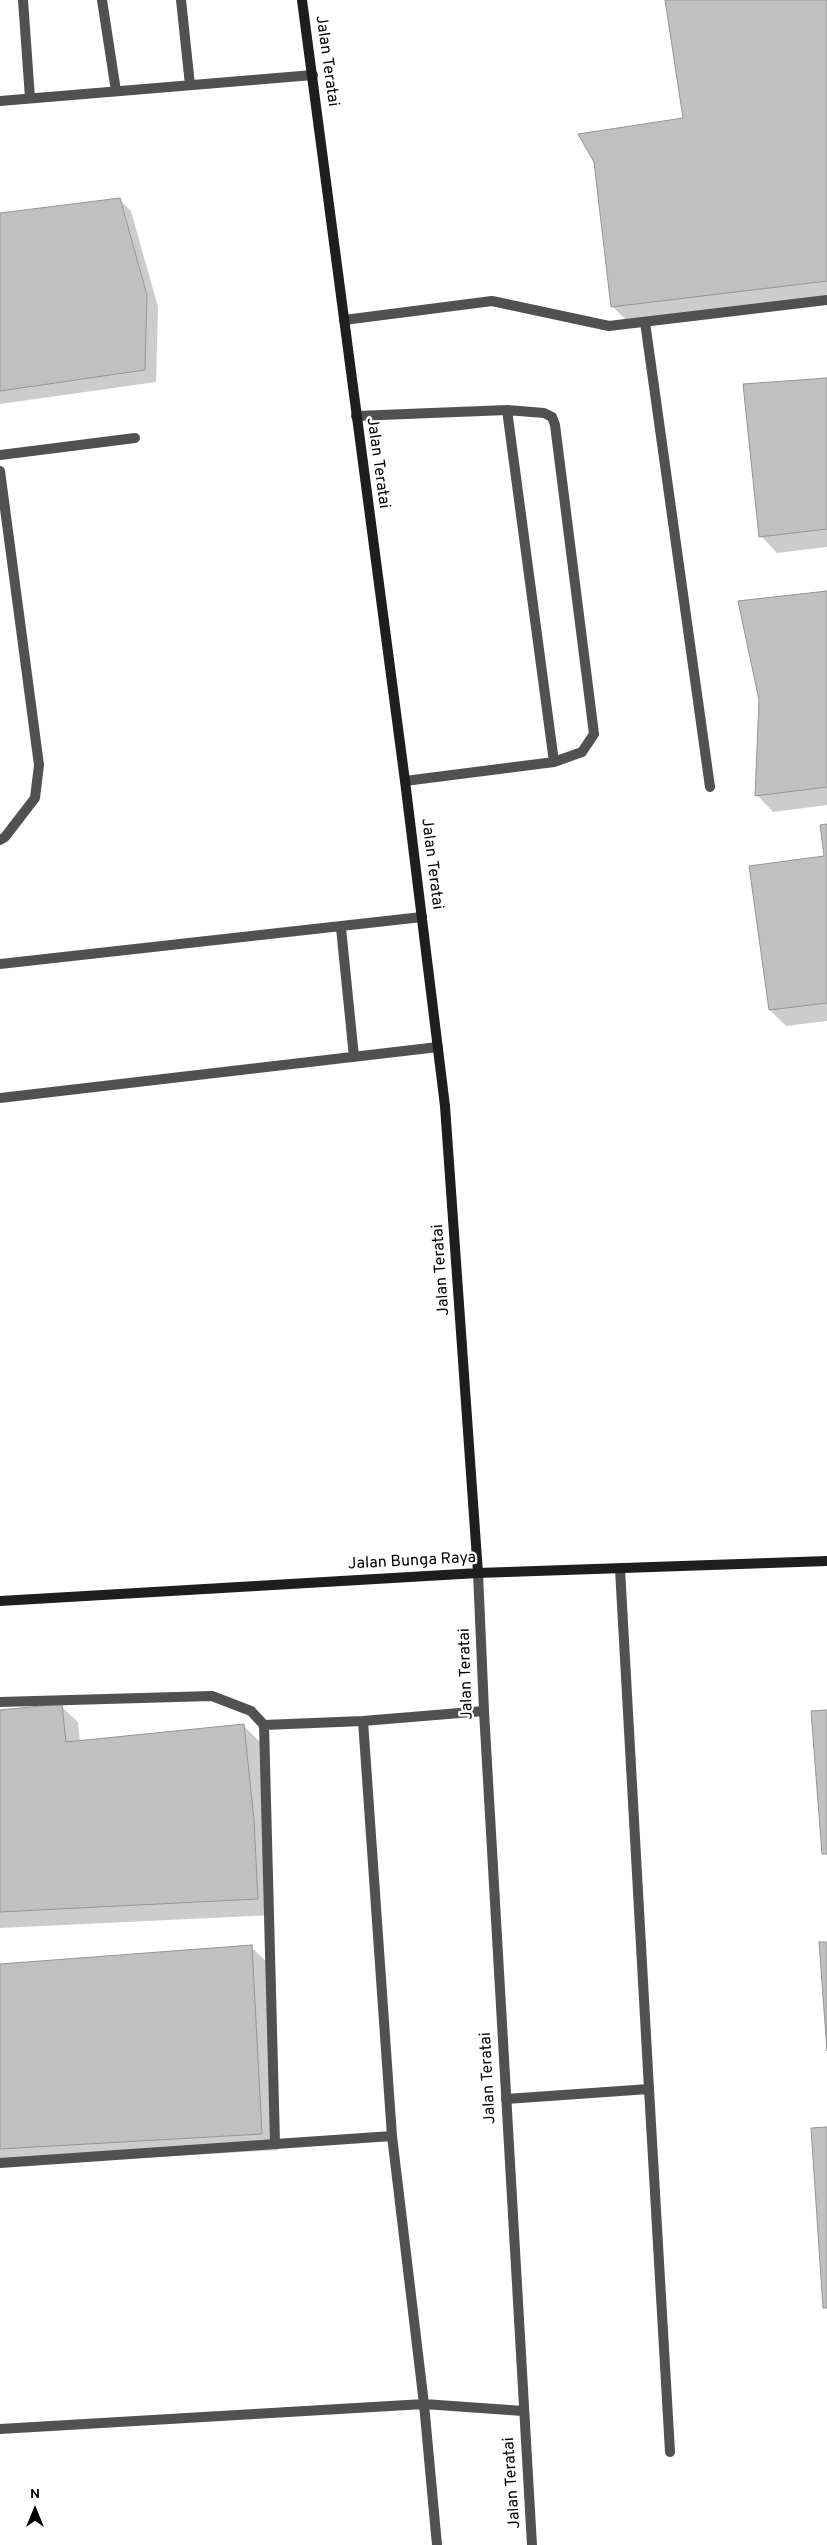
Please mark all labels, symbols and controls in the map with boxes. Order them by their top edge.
street label: Jalan Teratai [310,14,342,108]
street label: Jalan Teratai [361,416,393,510]
street label: Jalan Teratai [416,817,446,911]
street label: Jalan Teratai [429,1224,455,1316]
street label: Jalan Bunga Raya [347,1549,477,1575]
street label: Jalan Teratai [456,1628,478,1720]
street label: Jalan Teratai [477,2032,501,2124]
street label: Jalan Teratai [500,2437,526,2529]
north arrow [10,2485,60,2535]
text: N [30,2486,40,2503]

